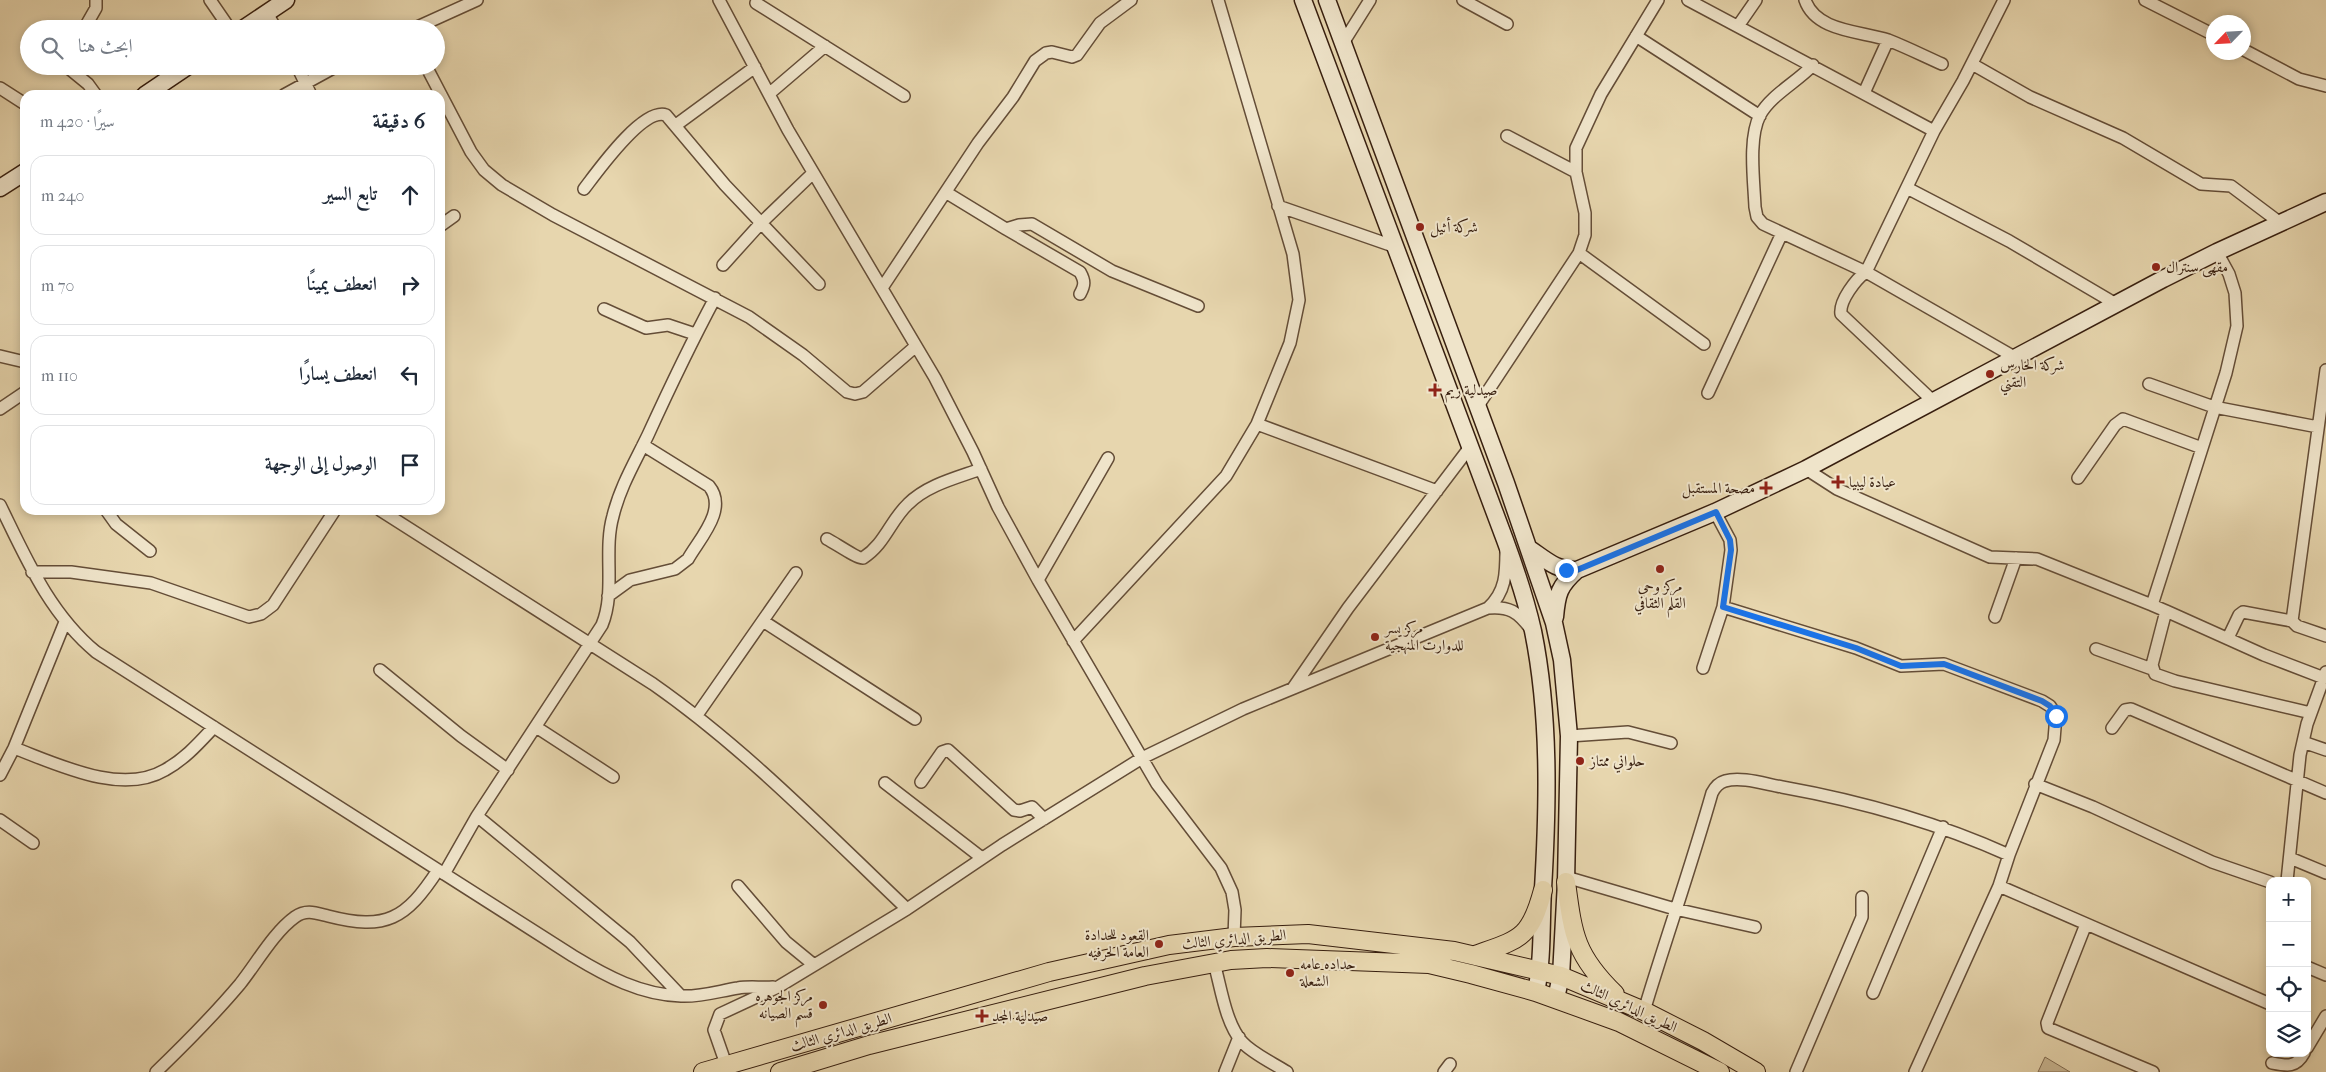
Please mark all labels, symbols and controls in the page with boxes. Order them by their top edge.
north arrow [2206,15,2251,60]
search box [20,20,445,75]
icon: search [38,34,66,62]
text: ابحث هنا [78,35,133,57]
text: 6 دقيقة [372,109,425,133]
text: سيرًا · 420 m [40,112,115,131]
icon: ahead [396,181,424,209]
text: تابع السير [323,183,377,205]
text: 240 m [41,186,84,205]
place label: شركة أثيل [1430,216,1478,238]
marker: شركة أثيل [1414,221,1426,233]
place label: مقهى سنترال [2166,258,2228,278]
marker: مقهى سنترال [2150,261,2162,273]
icon: right [396,271,424,299]
text: انعطف يمينًا [307,273,377,295]
text: 70 m [41,276,74,295]
place label: شركة الحارس التقني [2000,356,2064,396]
icon: left [396,361,424,389]
text: انعطف يسارًا [299,363,377,385]
text: 110 m [41,366,78,385]
marker: شركة الحارس التقني [1984,368,1996,380]
place label: صيدلية ريم [1445,381,1498,403]
marker: صيدلية ريم [1429,384,1441,396]
icon: arrive [396,451,424,479]
text: الوصول إلى الوجهة [265,453,377,475]
place label: عيادة ليبيا [1849,473,1896,491]
marker: عيادة ليبيا [1831,475,1845,489]
place label: مصحة المستقبل [1682,479,1755,499]
marker: مصحة المستقبل [1759,481,1773,495]
route end [1555,559,1578,582]
marker: مركز وحي القلم الثقافي [1654,563,1666,575]
place label: مركز وحي القلم الثقافي [1634,577,1686,618]
place label: مركز يسر للدوارت المنهجية [1383,619,1464,655]
marker: مركز يسر للدوارت المنهجية [1369,631,1381,643]
route start [2045,705,2068,728]
place label: حلواني ممتاز [1588,752,1645,773]
marker: حلواني ممتاز [1574,755,1586,767]
map controls [2266,877,2311,1057]
button: + [2266,877,2311,922]
button: − [2266,922,2311,967]
street label: الطريق الدائري الثالث [1181,925,1287,956]
place label: القعود للحدادة العامة الحرفيه [1085,926,1149,962]
marker: القعود للحدادة العامة الحرفيه [1153,938,1165,950]
place label: حداده عامه الشعلة [1299,955,1356,990]
marker: حداده عامه الشعلة [1284,967,1296,979]
button: locate [2266,967,2311,1012]
street label: الطريق الدائري الثالث [1577,976,1680,1039]
place label: مركز الجوهره قسم الصيانه [755,987,813,1028]
marker: مركز الجوهره قسم الصيانه [817,999,829,1011]
place label: صيدلية المجد [992,1007,1048,1025]
street label: الطريق الدائري الثالث [788,1009,895,1058]
marker: صيدلية المجد [976,1010,988,1022]
button: layers [2266,1012,2311,1057]

